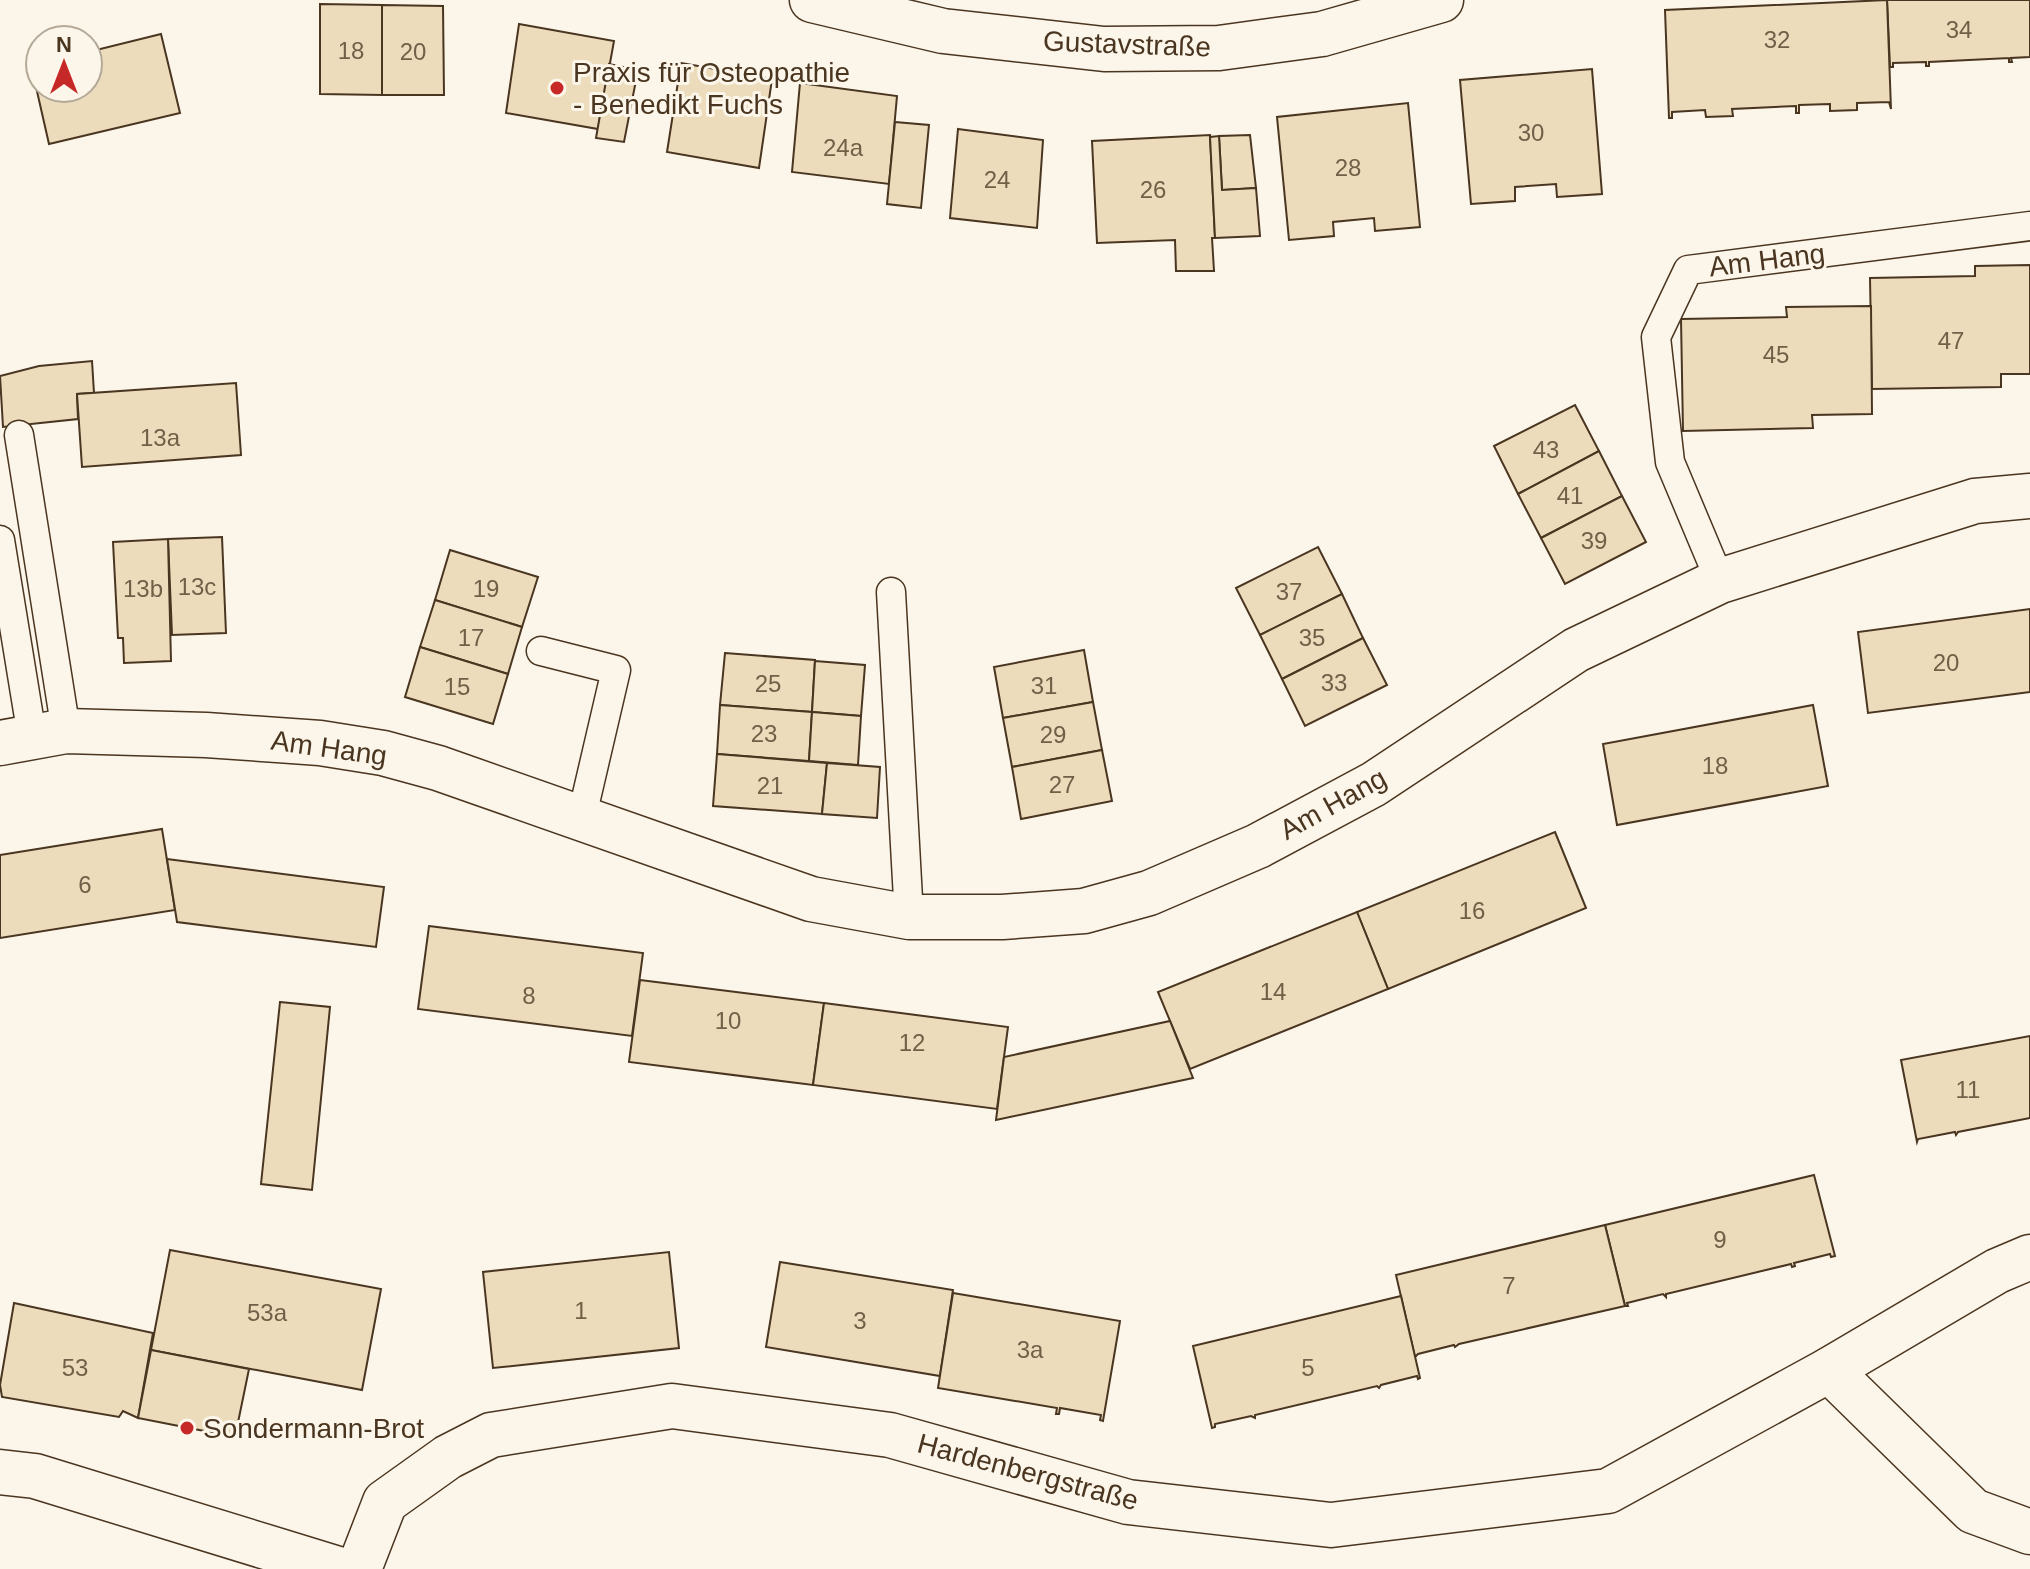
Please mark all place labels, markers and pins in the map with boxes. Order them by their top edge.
place label: Praxis für Osteopathie - Benedikt Fuchs [573,57,850,120]
marker: Praxis für Osteopathie - Benedikt Fuchs [548,79,566,97]
place label: Sondermann-Brot [203,1413,424,1444]
marker: Sondermann-Brot [178,1419,196,1437]

